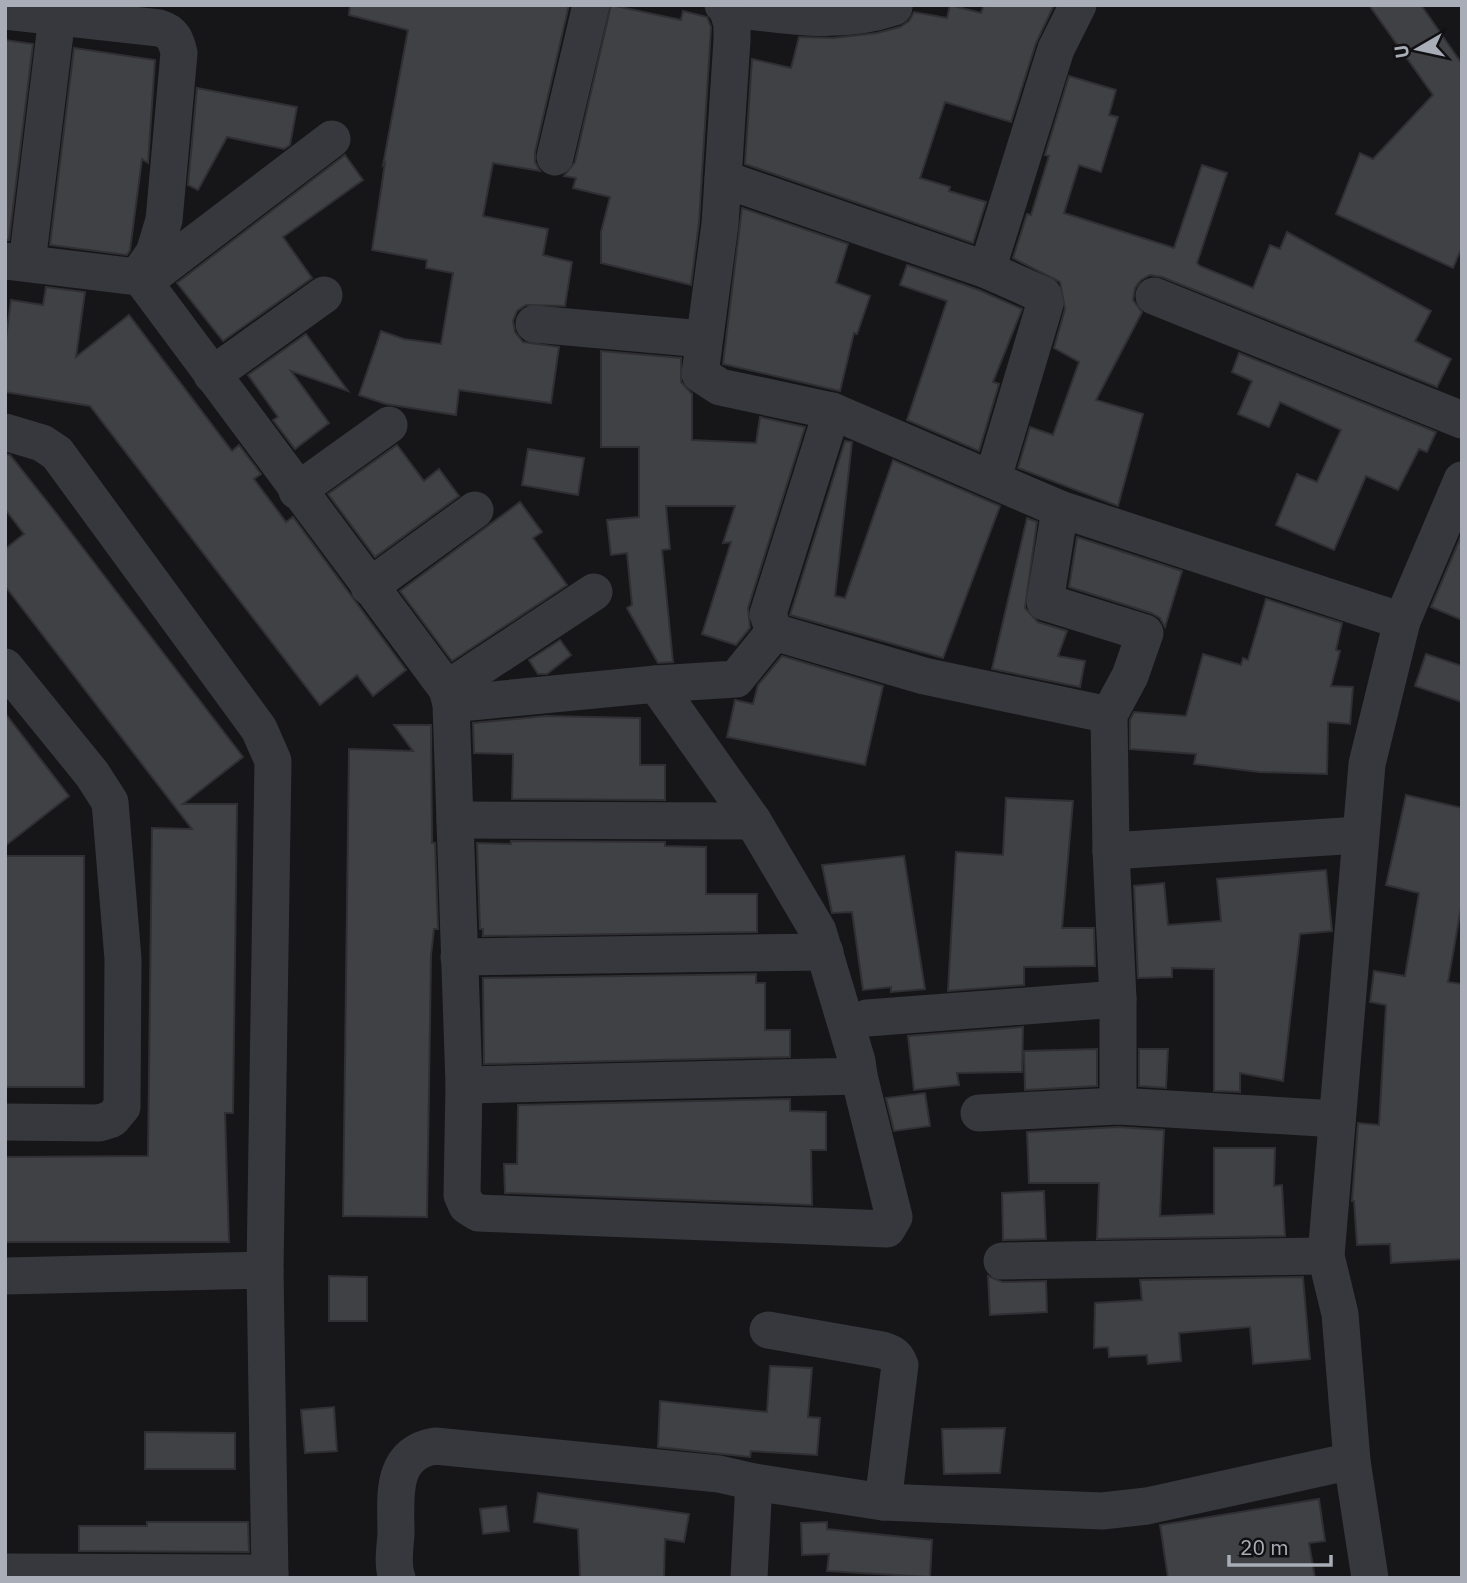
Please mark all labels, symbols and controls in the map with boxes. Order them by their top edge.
north arrow [1383,14,1453,84]
text: U [1388,43,1414,60]
scale bar [1229,1524,1330,1568]
text: 20 m [1240,1533,1289,1561]

